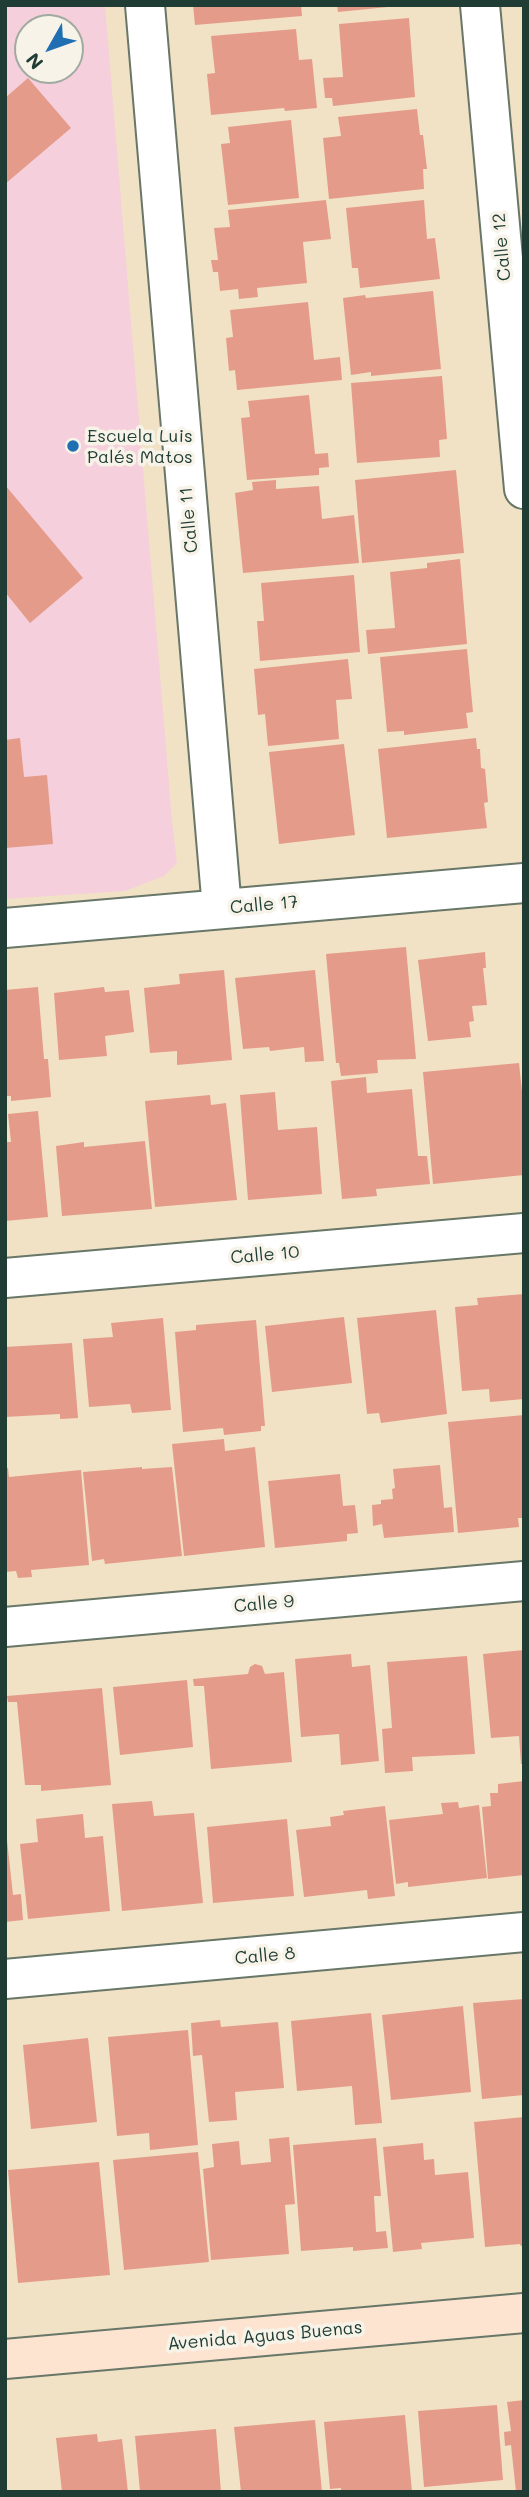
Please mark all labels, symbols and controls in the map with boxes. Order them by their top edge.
north arrow [14,14,84,84]
text: N [20,48,48,75]
street label: Calle 12 [488,212,516,282]
place label: Escuela Luis Palés Matos [87,425,193,467]
marker: Escuela Luis Palés Matos [65,438,81,454]
street label: Calle 11 [175,486,203,554]
street label: Calle 17 [229,891,299,919]
street label: Calle 10 [230,1241,300,1269]
street label: Calle 9 [233,1591,295,1617]
street label: Calle 8 [234,1943,296,1969]
street label: Avenida Aguas Buenas [167,2317,363,2355]

